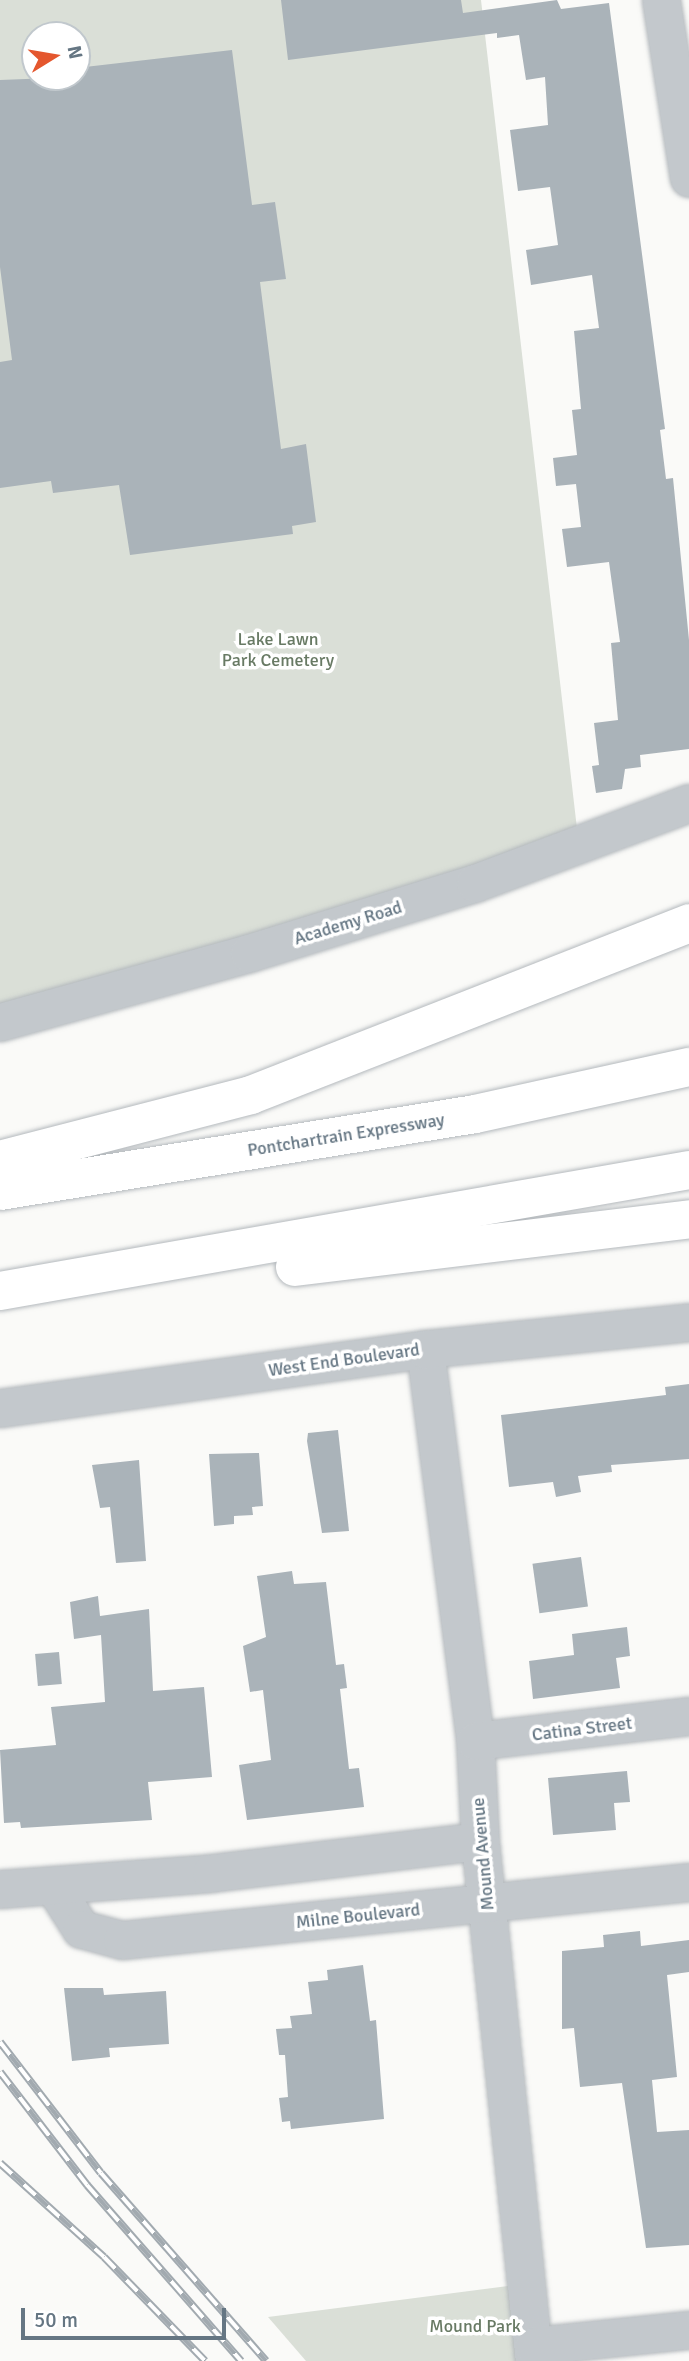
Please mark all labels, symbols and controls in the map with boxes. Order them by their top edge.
north arrow [21,21,91,91]
text: N [62,44,88,61]
park label: Lake Lawn Park Cemetery [222,629,334,672]
street label: Academy Road [291,896,405,950]
street label: Pontchartrain Expressway [246,1109,446,1161]
street label: West End Boulevard [267,1339,421,1381]
street label: Catina Street [531,1712,633,1746]
street label: Mound Avenue [467,1797,499,1911]
street label: Milne Boulevard [295,1899,421,1933]
scale bar [24,2294,229,2338]
text: 50 m [34,2307,78,2333]
park label: Mound Park [429,2315,521,2337]

